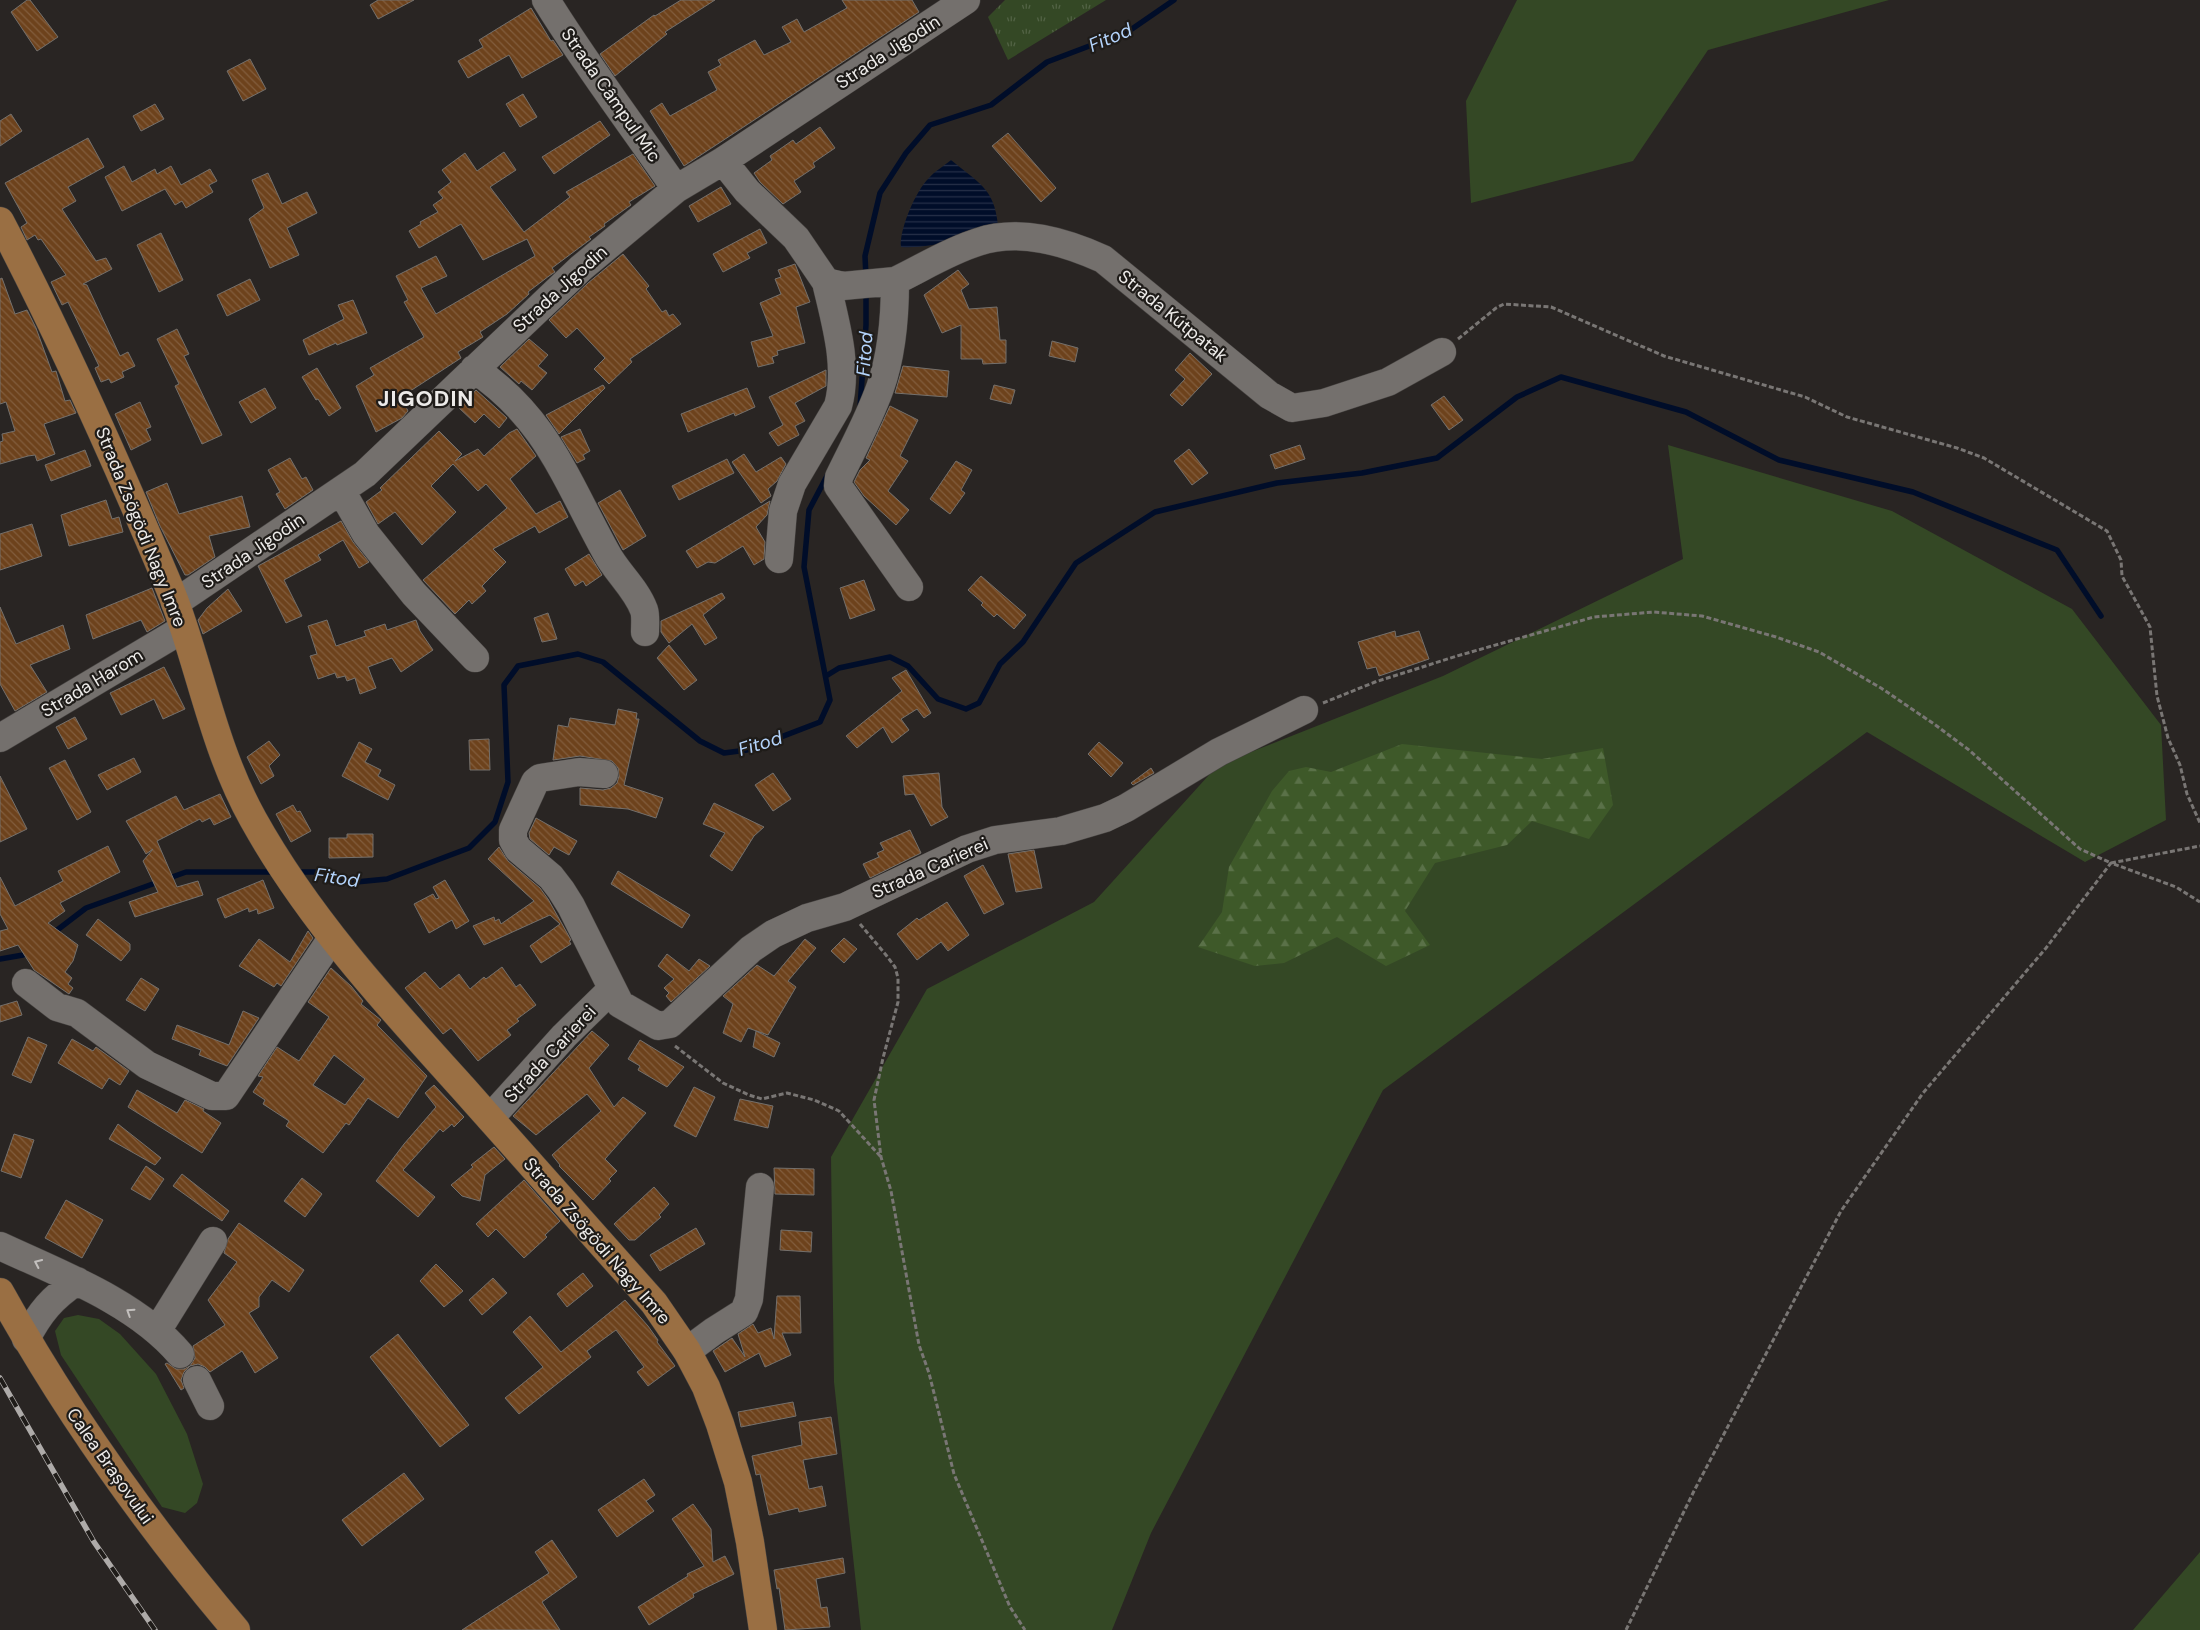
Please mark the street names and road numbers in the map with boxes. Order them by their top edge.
street label: Strada Jigodin [831,9,945,95]
street label: Strada Câmpul Mic [556,23,666,167]
street label: Strada Jigodin [508,240,612,338]
street label: Strada Kútpatak [1113,264,1233,368]
street label: Strada Zsögödi Nagy Imre [90,424,192,630]
street label: Strada Jigodin [197,508,309,594]
street label: Strada Harom [37,643,147,723]
street label: Strada Carierei [868,832,992,904]
street label: Strada Carierei [499,1000,601,1108]
street label: Strada Zsögödi Nagy Imre [518,1153,676,1329]
street label: Calea Brașovului [61,1403,159,1529]

